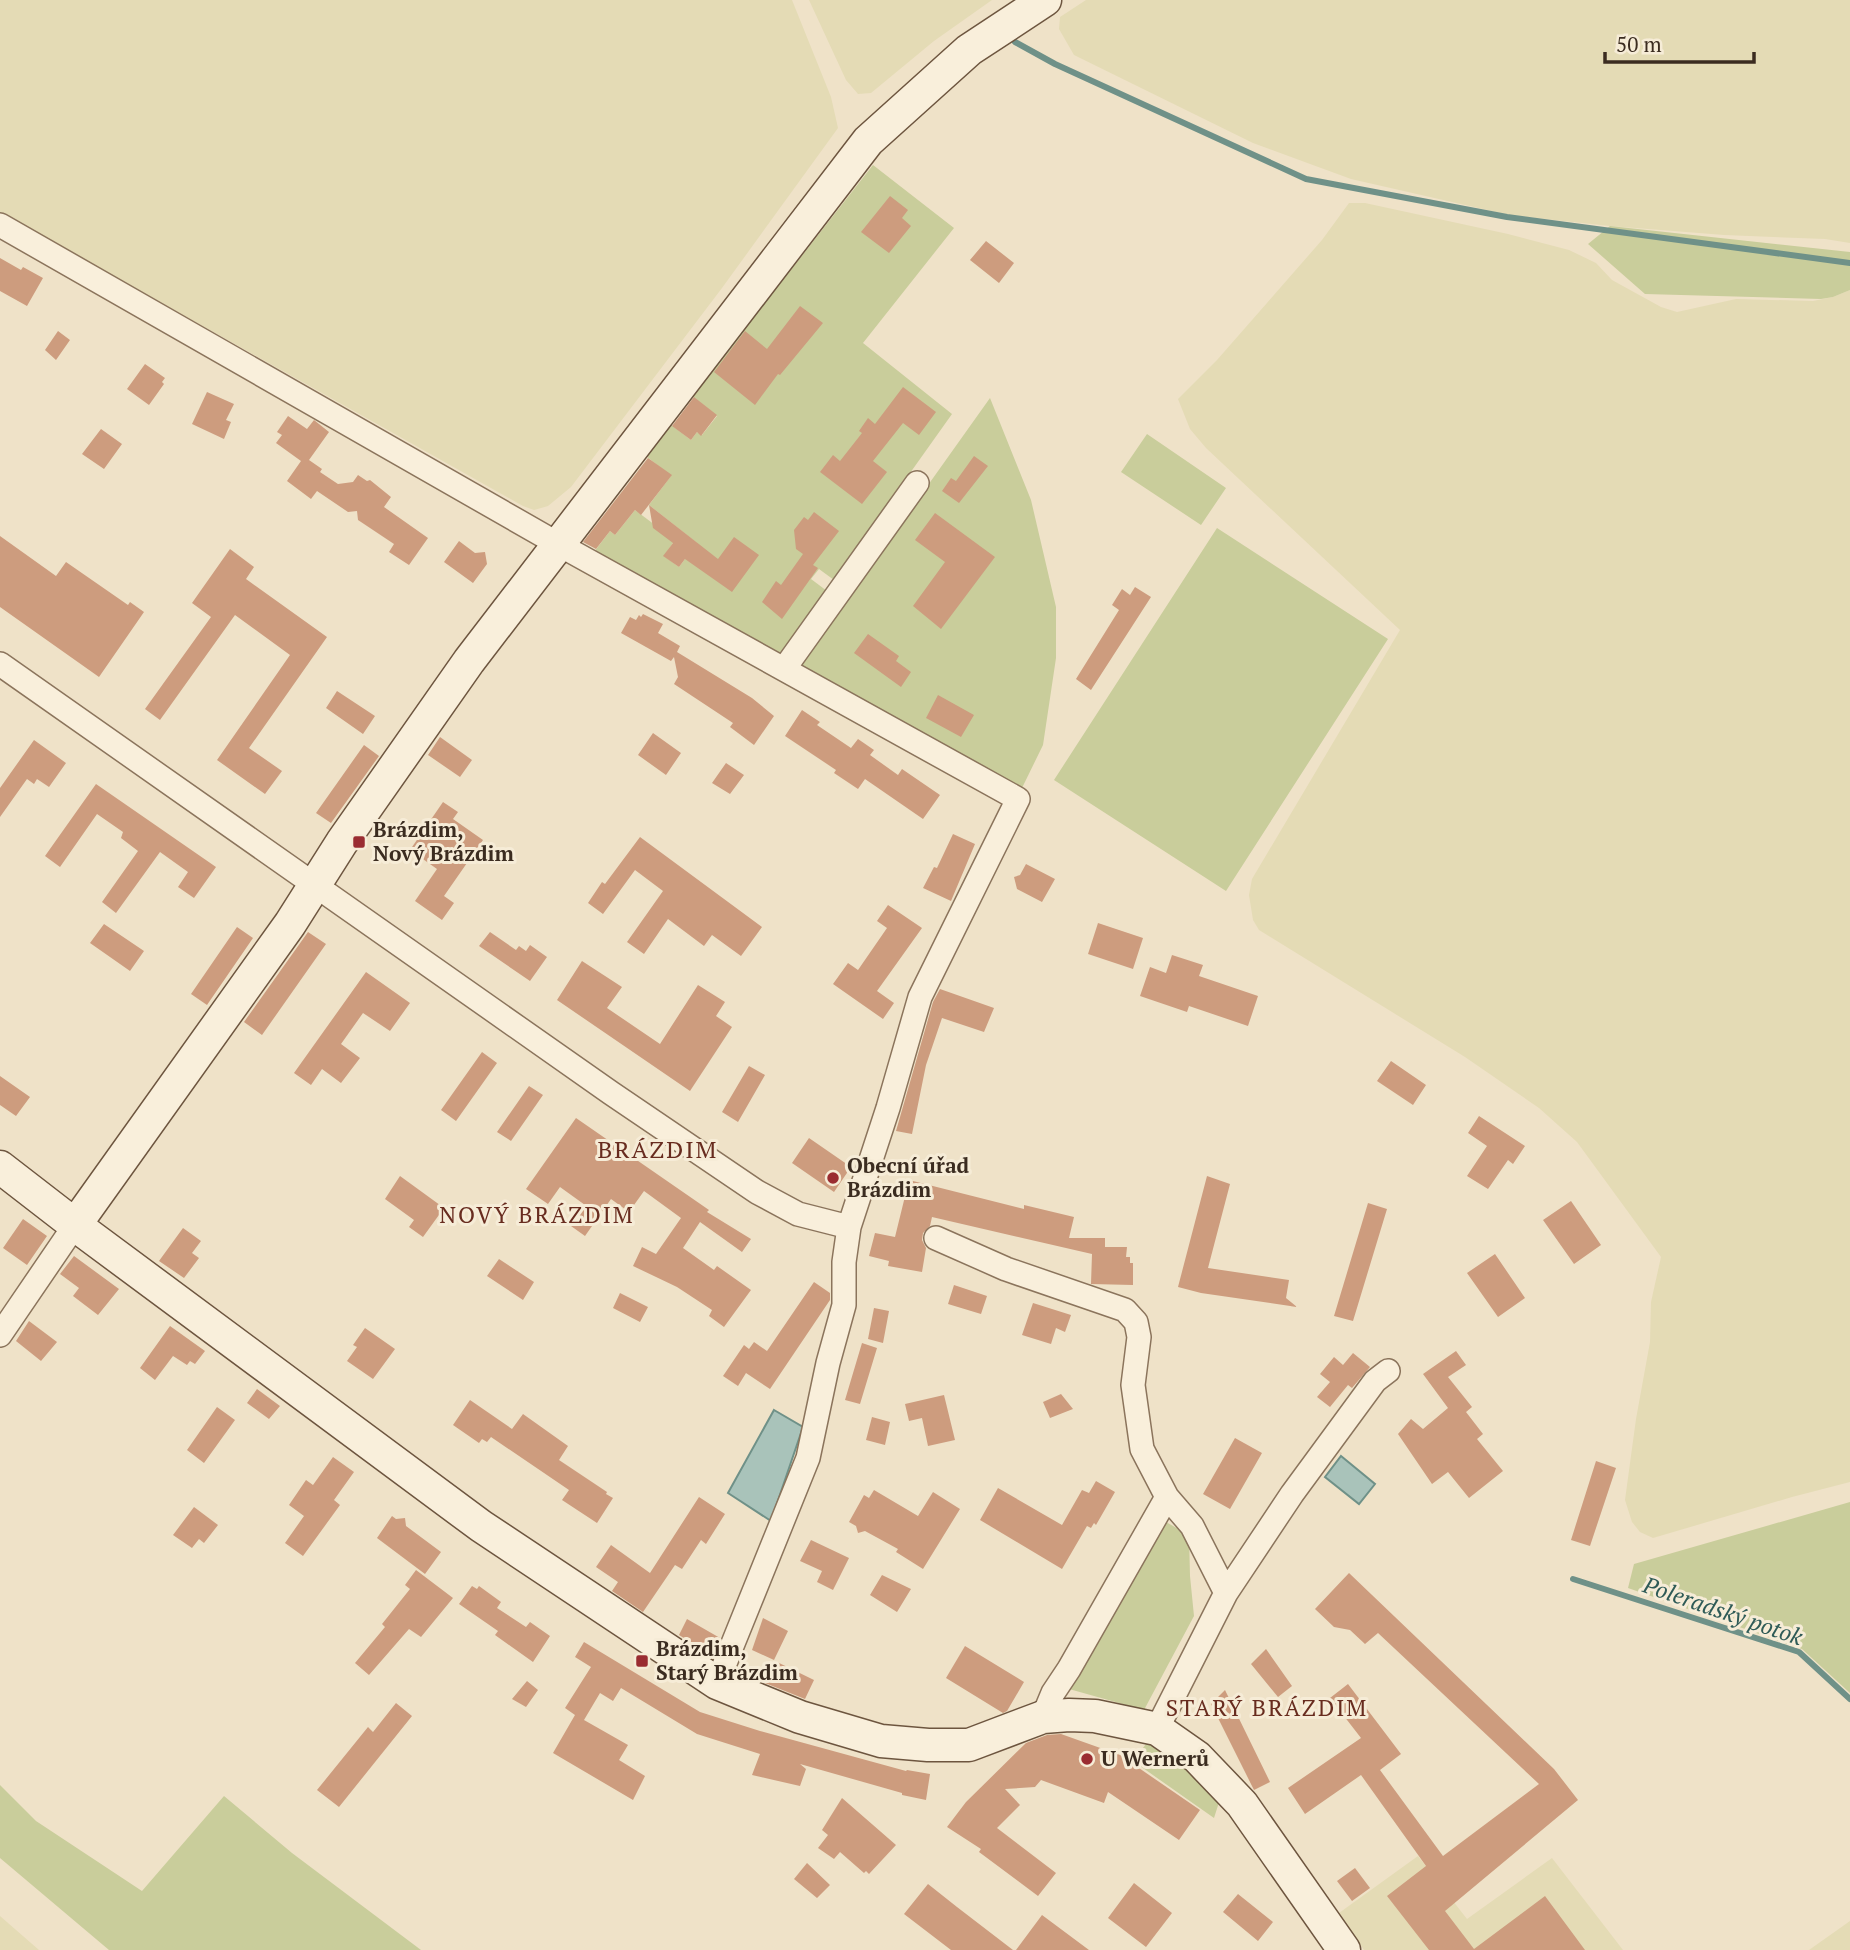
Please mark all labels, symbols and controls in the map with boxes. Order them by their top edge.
scale bar [1605,21,1754,65]
text: 50 m [1616,30,1662,58]
place label: Brázdim, Nový Brázdim [373,815,515,867]
marker: Brázdim, Nový Brázdim [351,834,367,850]
district label: BRÁZDIM [598,1133,718,1165]
place label: Obecní úřad Brázdim [847,1151,970,1203]
marker: Obecní úřad Brázdim [825,1170,841,1186]
district label: NOVÝ BRÁZDIM [439,1199,635,1230]
water label: Poleradský potok [1638,1568,1808,1653]
place label: Brázdim, Starý Brázdim [656,1634,799,1686]
marker: Brázdim, Starý Brázdim [634,1653,650,1669]
district label: STARÝ BRÁZDIM [1166,1692,1368,1723]
place label: U Wernerů [1101,1744,1209,1772]
marker: U Wernerů [1079,1751,1095,1767]

